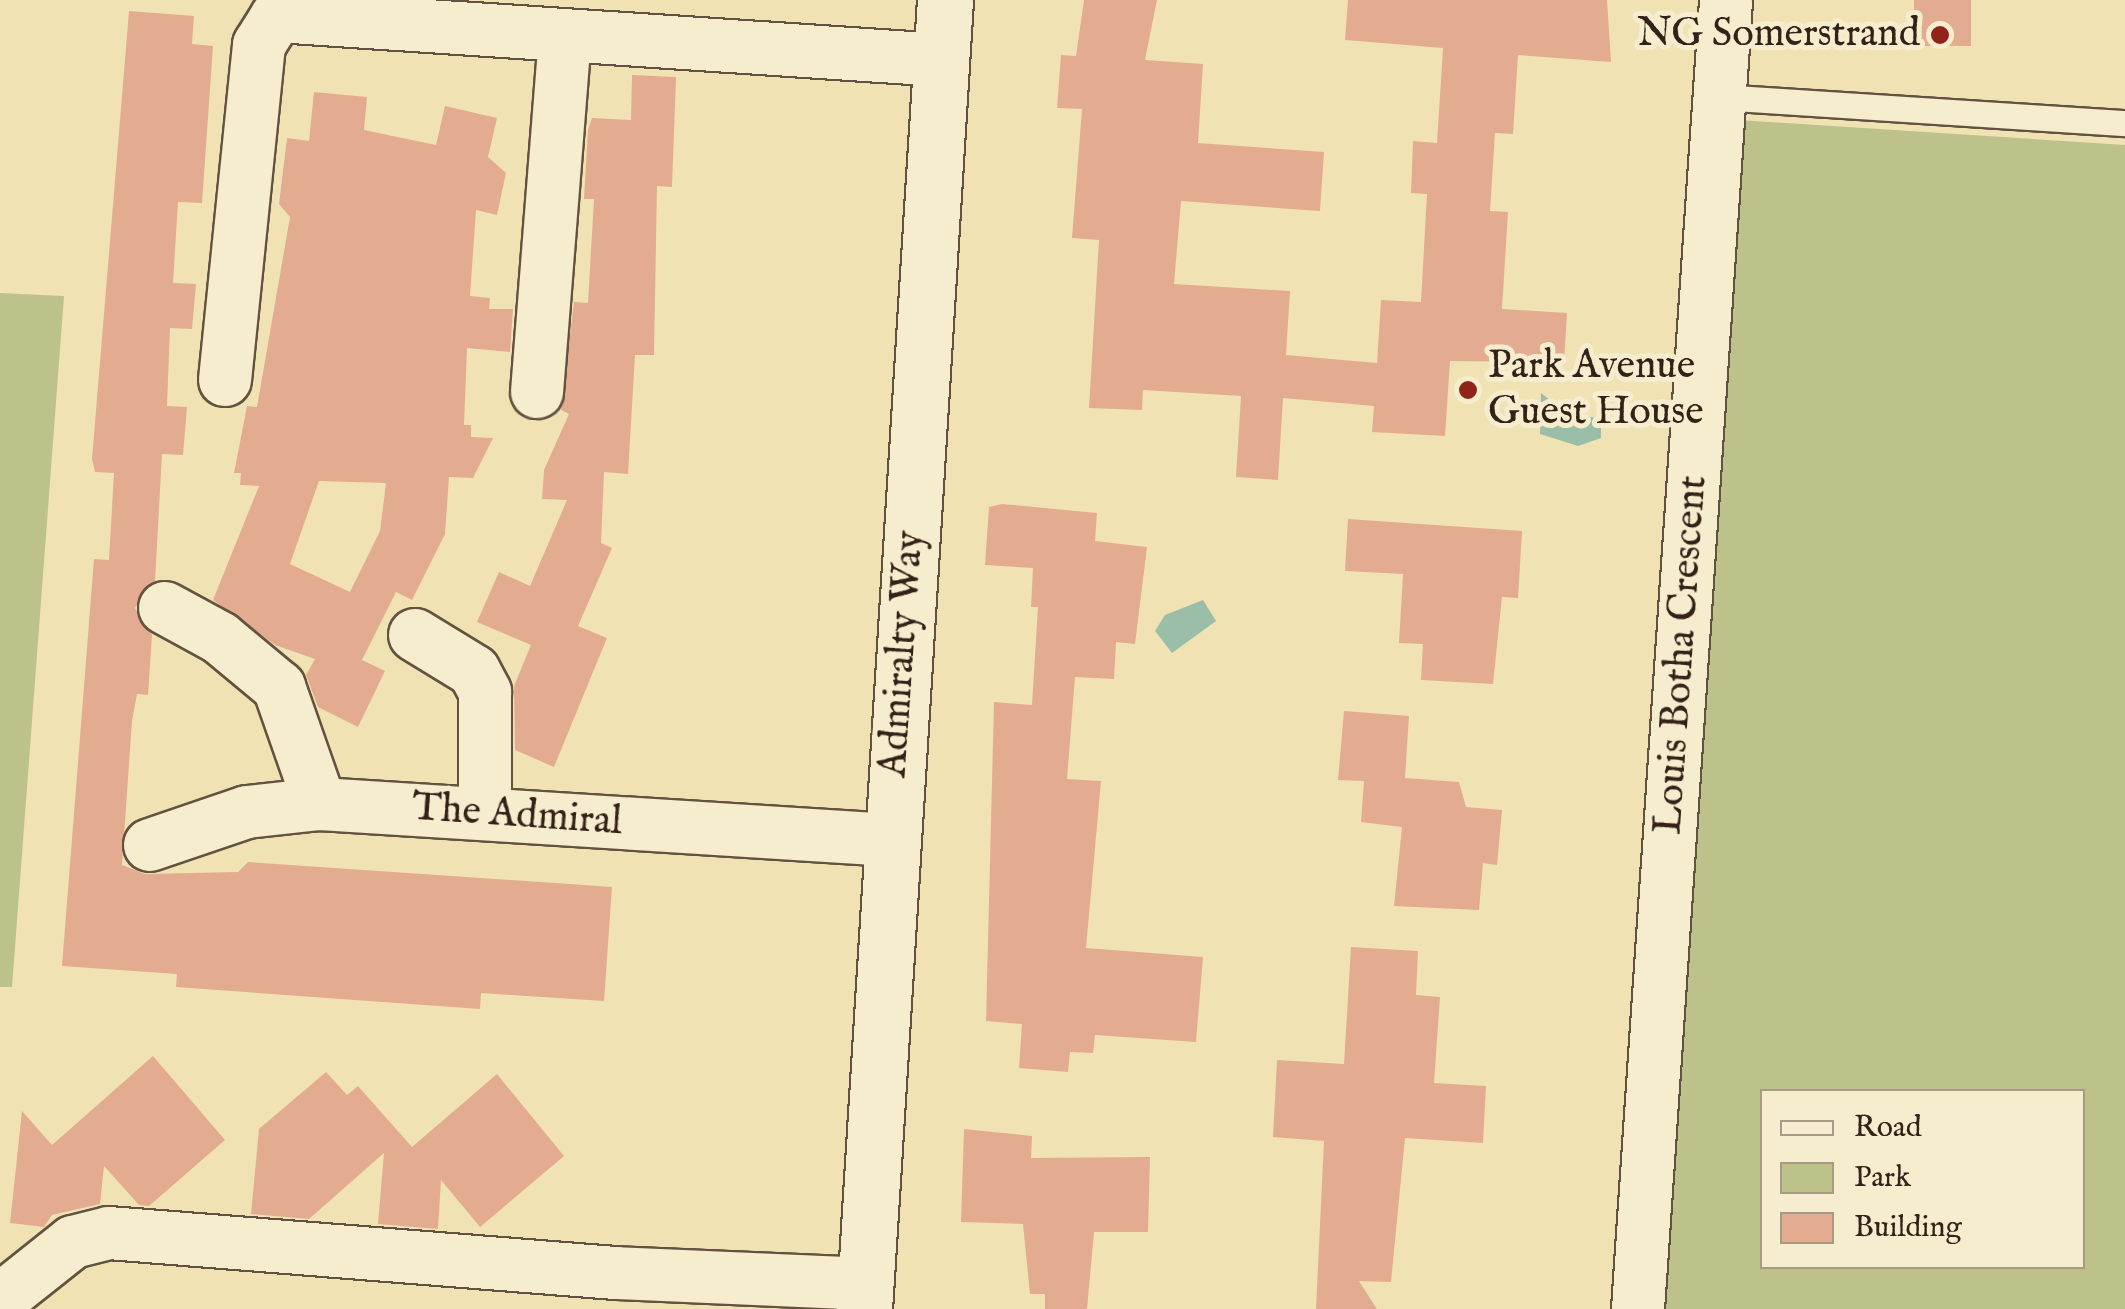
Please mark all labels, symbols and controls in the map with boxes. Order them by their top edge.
place label: NG Somerstrand [1637,11,1920,59]
marker: NG Somerstrand [1929,24,1951,46]
place label: Park Avenue Guest House [1488,343,1704,437]
marker: Park Avenue Guest House [1457,379,1479,401]
street label: Louis Botha Crescent [1646,474,1718,836]
street label: Admiralty Way [870,529,936,779]
street label: The Admiral [410,785,624,847]
legend [1760,1089,2085,1269]
text: Road [1854,1109,1922,1147]
text: Park [1854,1159,1911,1197]
text: Building [1854,1209,1962,1247]

